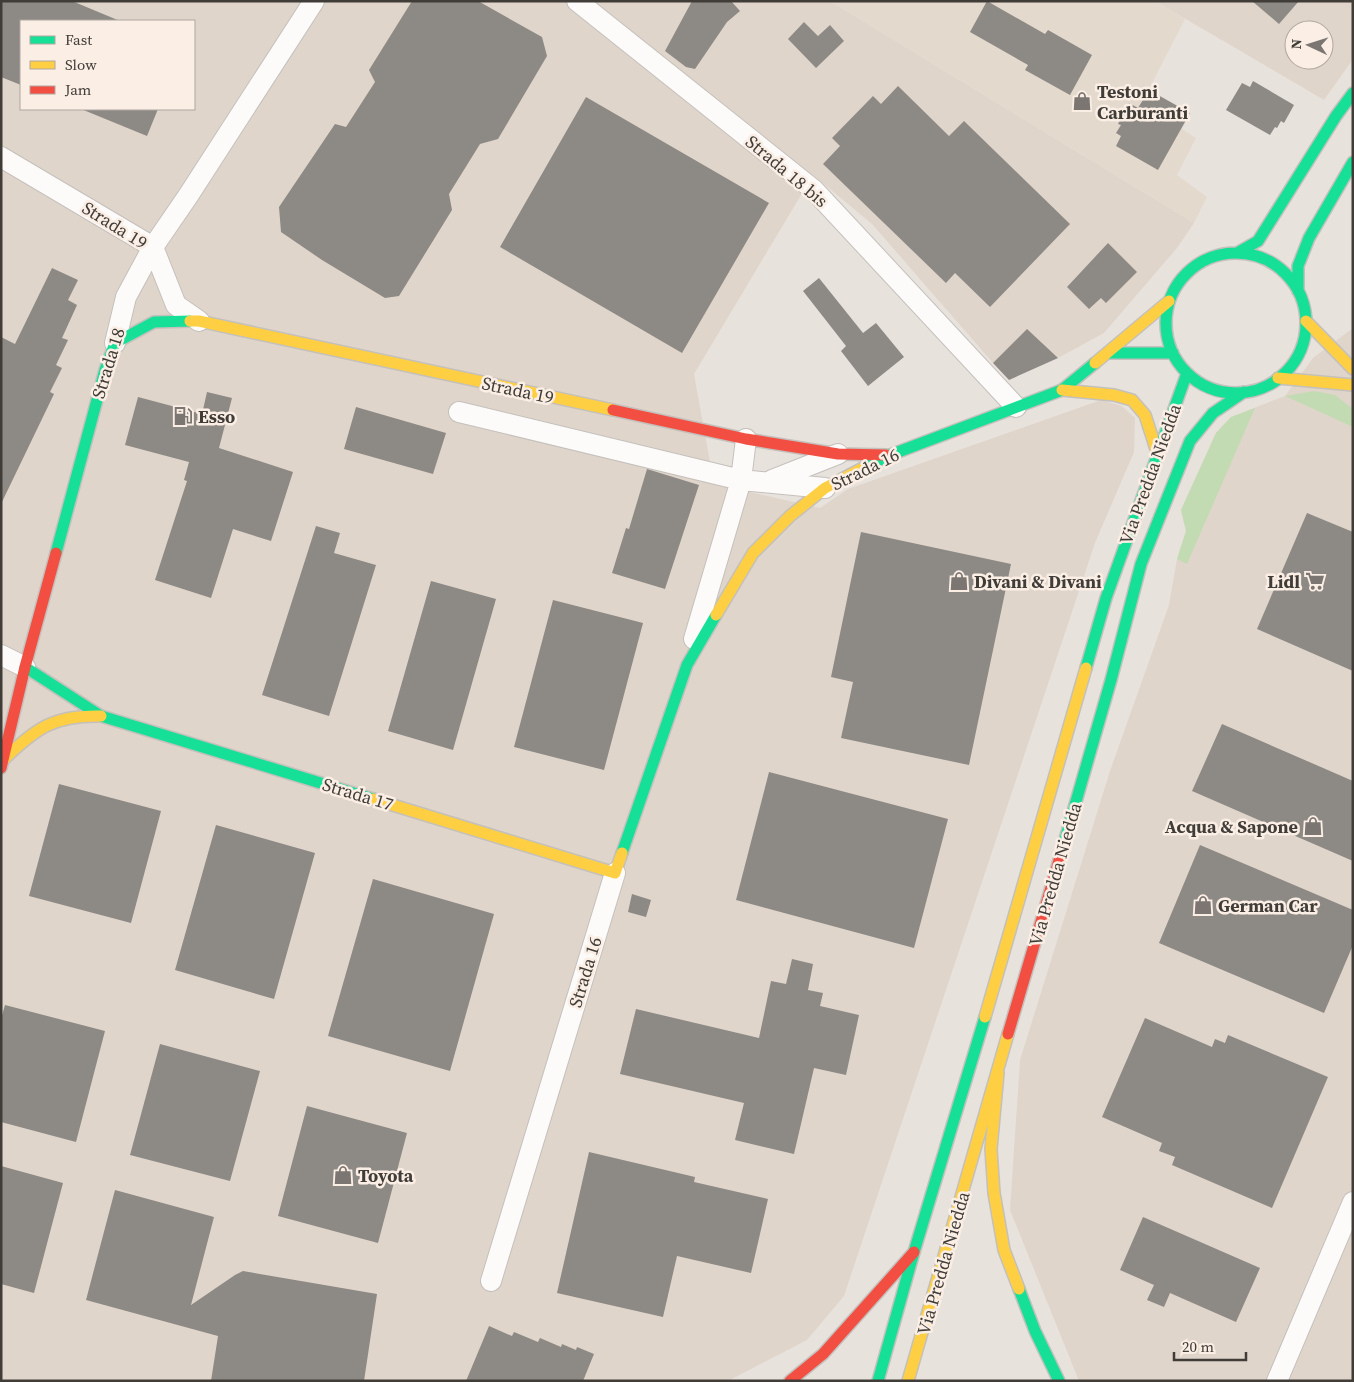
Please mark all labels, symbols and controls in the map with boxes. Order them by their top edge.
legend [20,20,195,110]
north arrow [1284,20,1334,70]
text: Fast [65,29,92,50]
text: N [1286,38,1306,50]
text: Slow [65,54,97,75]
text: Jam [64,79,92,100]
place label: Testoni Carburanti [1097,79,1188,125]
shop icon: Testoni Carburanti [1071,90,1093,112]
street label: Strada 18 bis [740,129,834,213]
street label: Strada 19 [77,195,153,255]
street label: Strada 18 [85,325,131,401]
street label: Strada 19 [480,370,556,410]
street label: Via Predda Niedda [1113,399,1187,548]
place label: Esso [198,404,235,429]
fuel station icon: Esso [172,405,194,427]
street label: Strada 16 [827,442,903,496]
place label: Divani & Divani [974,569,1102,594]
place label: Lidl [1267,569,1300,594]
shop icon: Divani & Divani [948,570,970,592]
supermarket icon: Lidl [1304,570,1326,592]
street label: Strada 17 [320,771,396,817]
street label: Via Predda Niedda [1023,799,1088,949]
place label: Acqua & Sapone [1165,814,1298,839]
shop icon: Acqua & Sapone [1302,815,1324,837]
place label: German Car [1218,893,1318,918]
shop icon: German Car [1192,894,1214,916]
street label: Strada 16 [562,934,608,1010]
place label: Toyota [358,1163,414,1188]
shop icon: Toyota [332,1164,354,1186]
street label: Via Predda Niedda [911,1188,976,1338]
scale bar [1174,1330,1246,1362]
text: 20 m [1182,1336,1214,1357]

